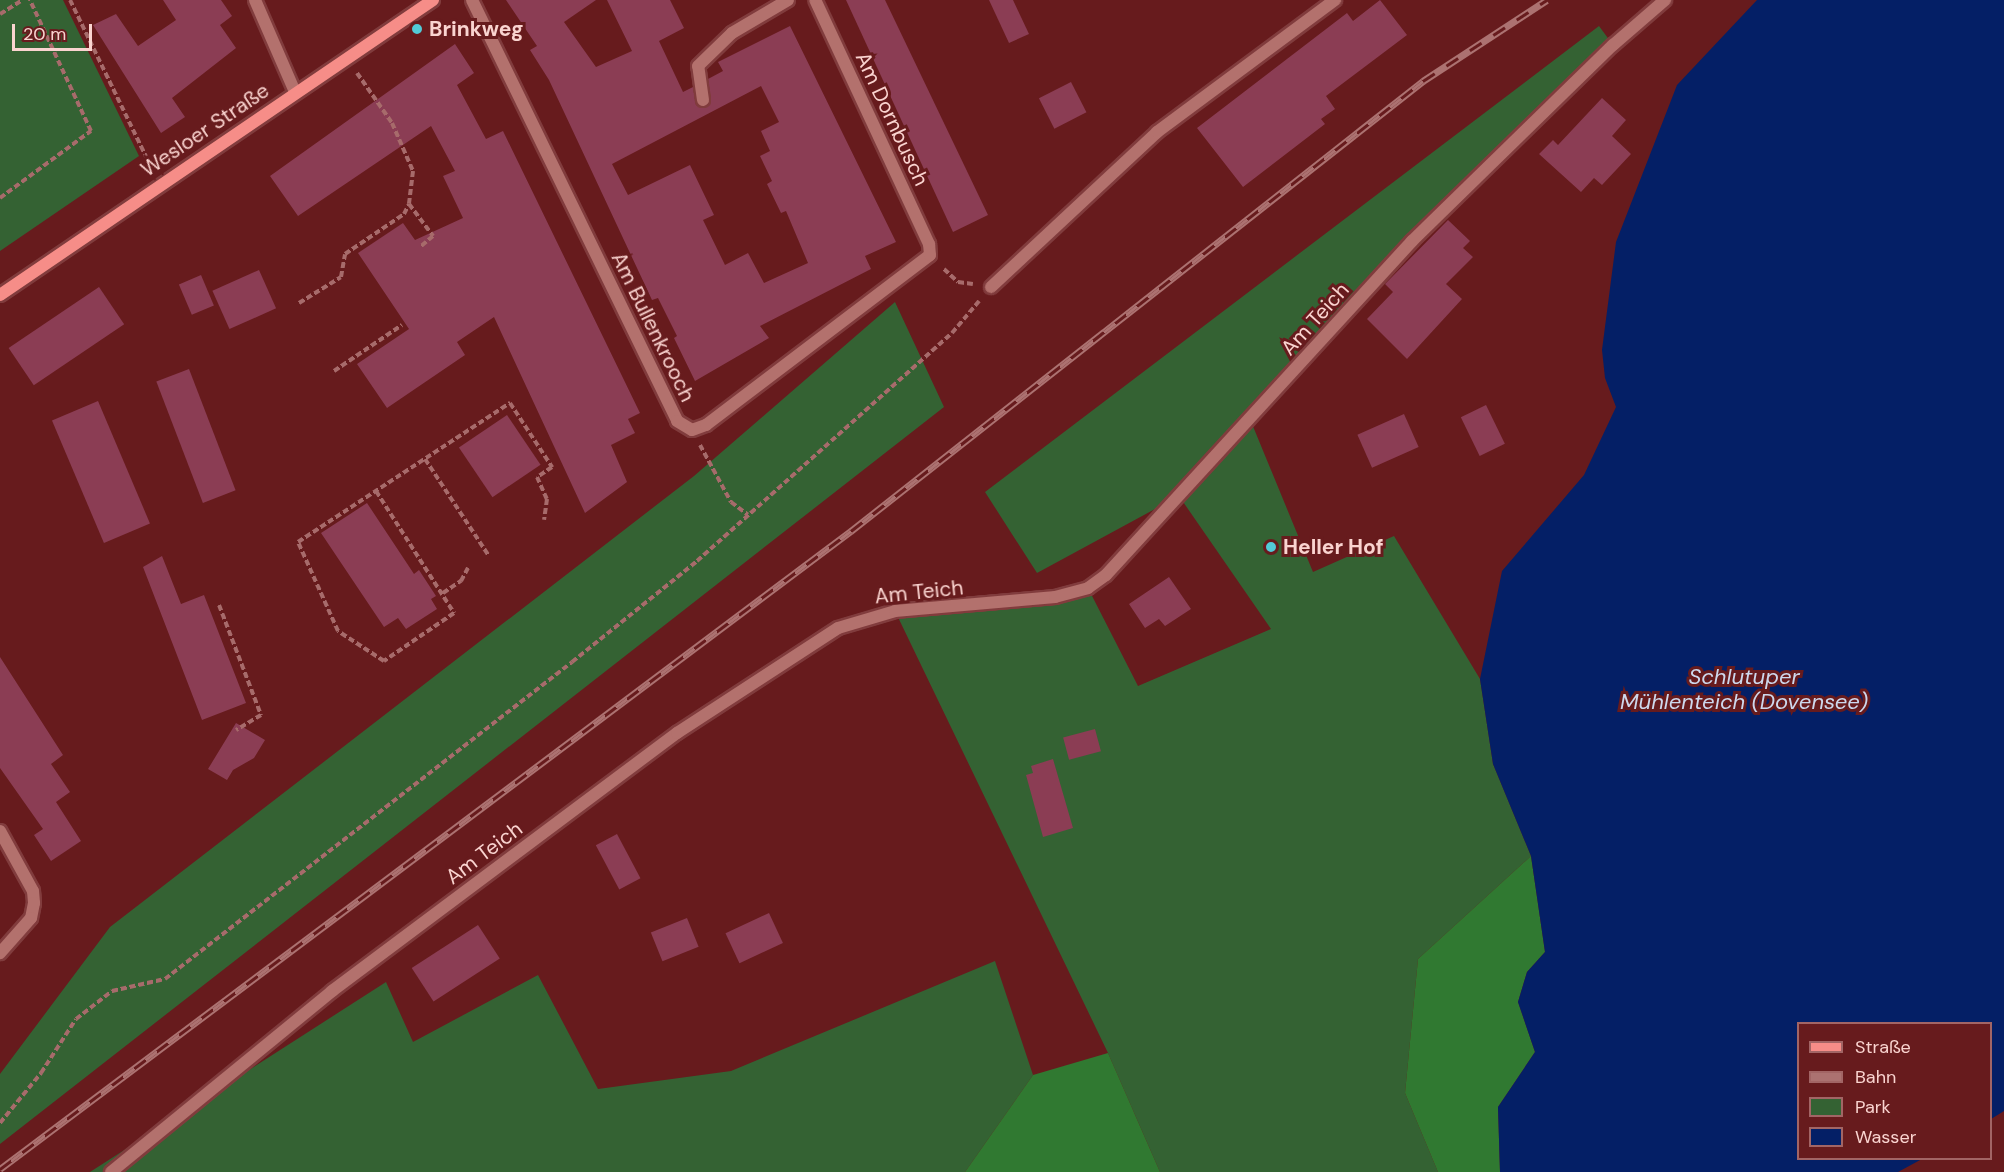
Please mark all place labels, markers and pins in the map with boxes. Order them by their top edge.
place label: Brinkweg [429,16,524,42]
marker: Brinkweg [410,22,424,36]
place label: Heller Hof [1283,534,1384,560]
marker: Heller Hof [1264,540,1278,554]

